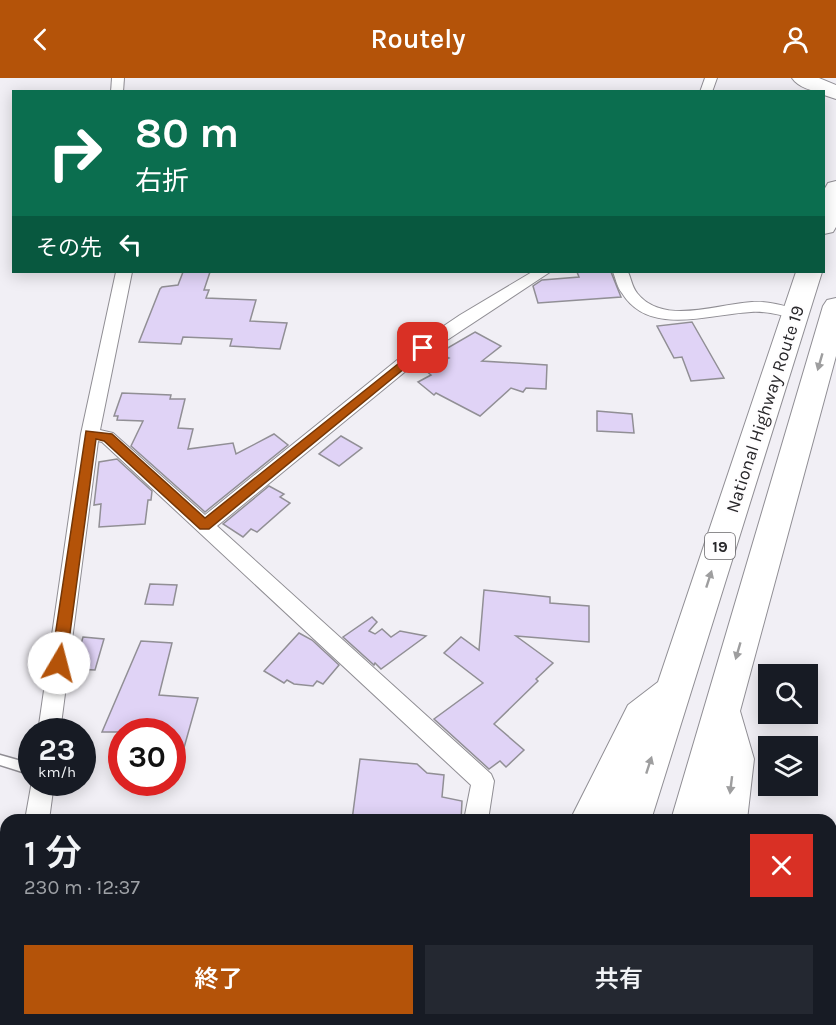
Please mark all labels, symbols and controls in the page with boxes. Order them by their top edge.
icon: back [24,23,57,56]
text: Routely [370,23,466,55]
icon: person [779,23,812,56]
text: 80 m [135,108,239,158]
icon: right [36,114,114,192]
text: 右折 [135,165,189,197]
icon: left [114,228,147,261]
text: その先 [36,235,102,261]
street label: National Highway Route 19 [721,303,809,515]
pin [397,322,448,373]
icon: arrive [406,331,439,364]
one-way arrow [815,353,824,371]
road number: 19 [705,533,735,559]
one-way arrow [705,570,715,588]
position arrow [27,631,91,695]
one-way arrow [733,642,742,660]
map controls [758,664,818,796]
button: search [758,664,818,724]
speed limit sign: 30 [108,718,186,796]
text: 23 [39,732,75,768]
button: layers [758,736,818,796]
one-way arrow [645,756,654,774]
text: km/h [38,763,76,781]
one-way arrow [727,776,736,795]
text: 1 分 [24,832,82,874]
button: close [750,834,813,897]
text: 230 m · 12:37 [24,876,140,899]
button: 終了 [24,945,413,1014]
button: 共有 [425,945,813,1014]

